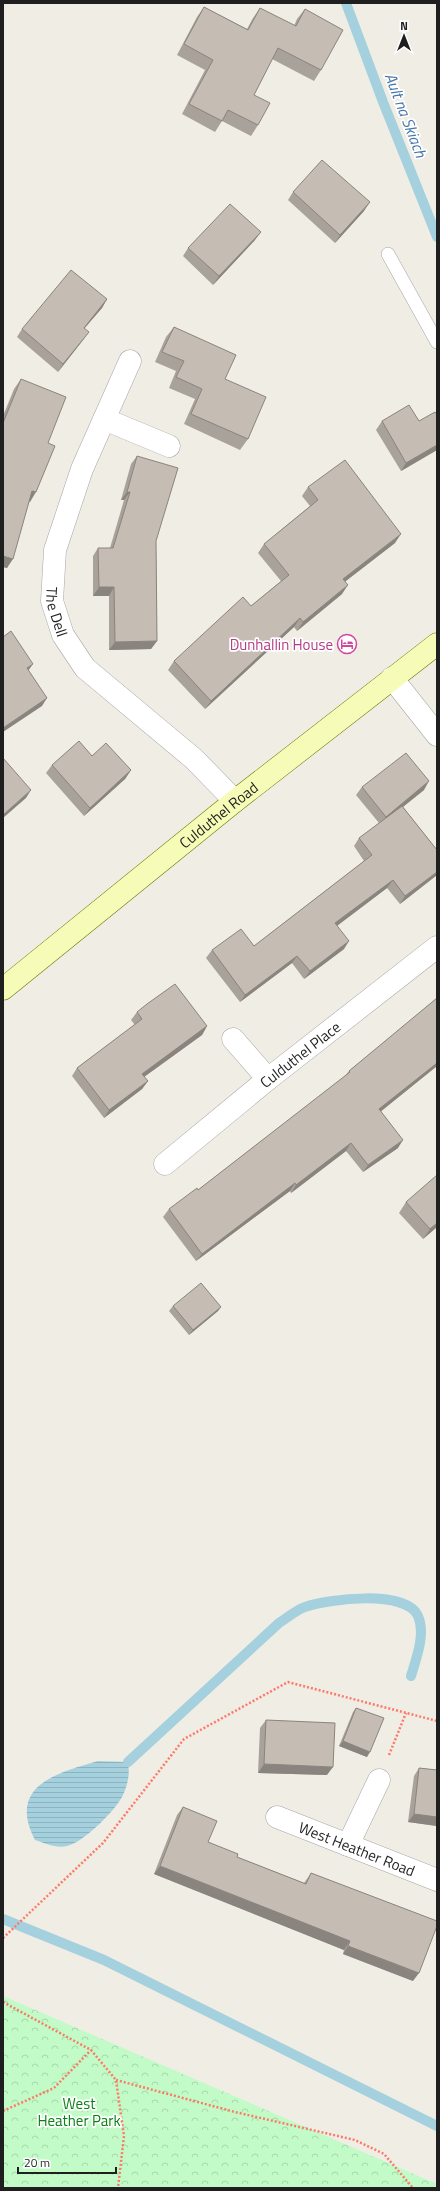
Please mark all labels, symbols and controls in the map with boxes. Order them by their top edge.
north arrow [384,16,424,56]
text: N [400,18,408,34]
water label: Ault na Skiach [379,69,434,162]
street label: The Dell [40,586,74,640]
place label: Dunhallin House [230,633,333,656]
hotel icon: Dunhallin House [336,633,358,655]
street label: Culduthel Road [174,776,263,854]
street label: Culduthel Place [254,1015,345,1093]
street label: West Heather Road [295,1815,419,1882]
park label: West Heather Park [37,2092,121,2132]
scale bar [18,2149,116,2175]
text: 20 m [24,2153,50,2172]

